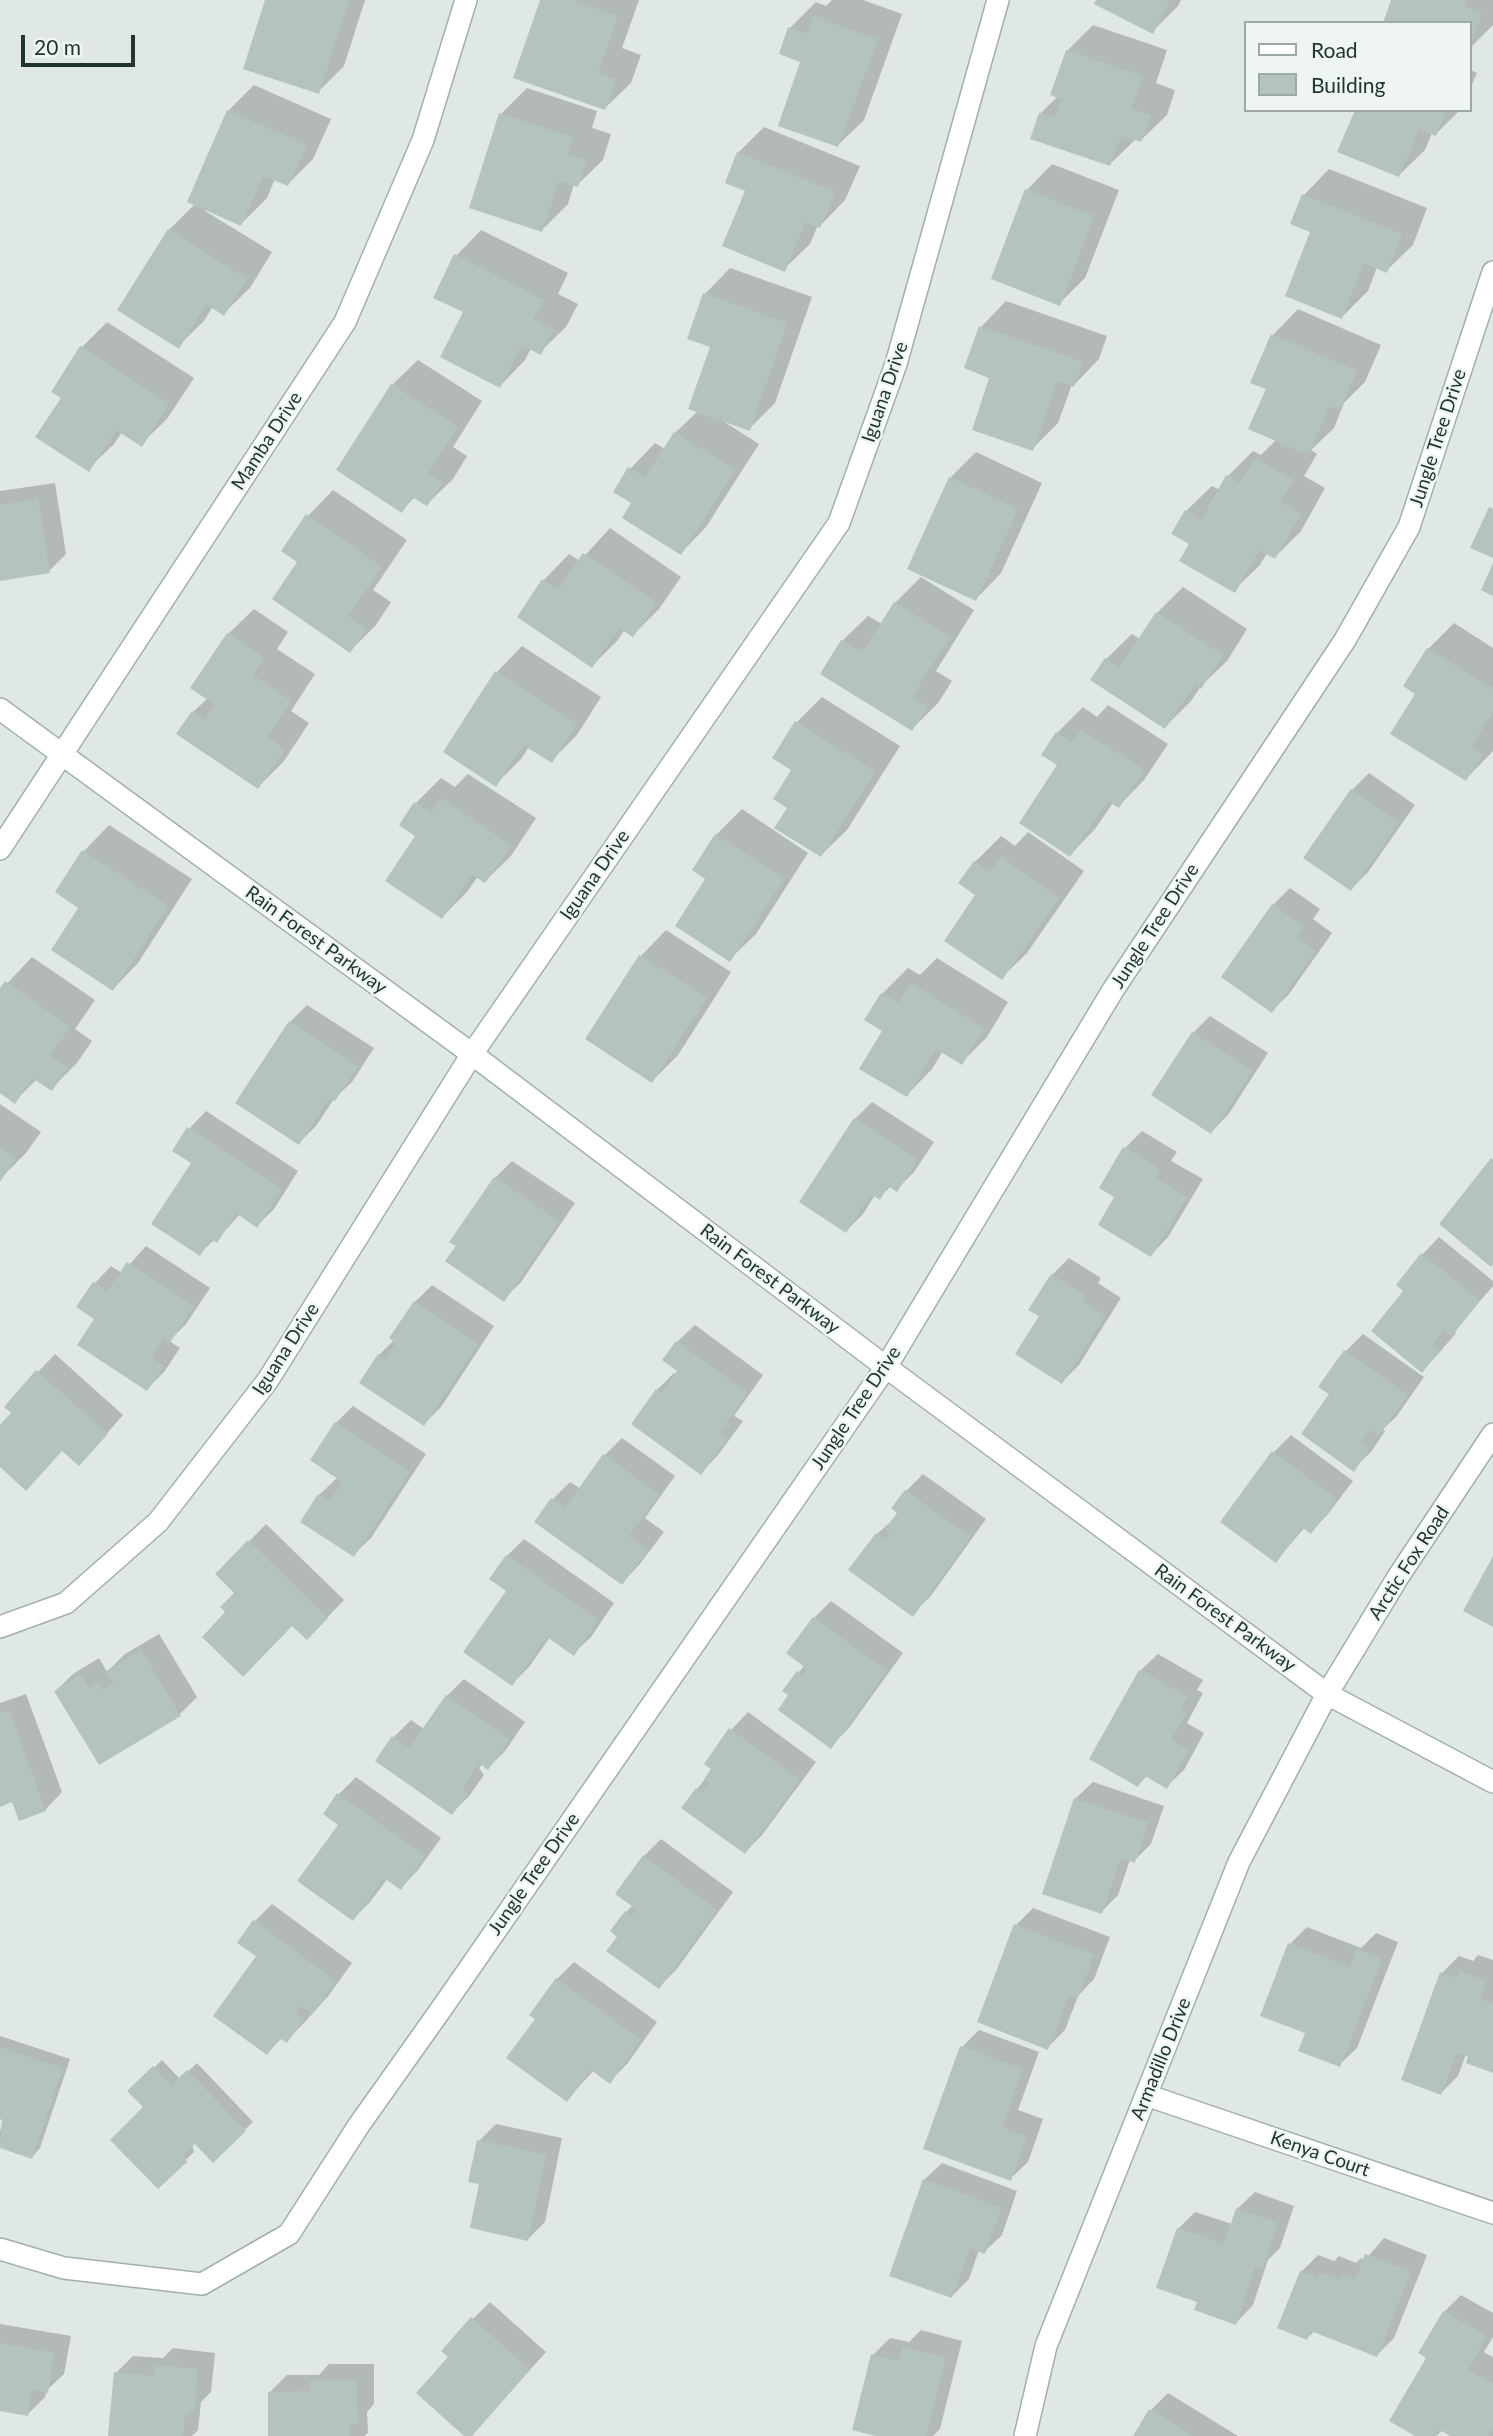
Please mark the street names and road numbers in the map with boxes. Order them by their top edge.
street label: Iguana Drive [857,339,913,445]
street label: Jungle Tree Drive [1405,366,1471,510]
street label: Mamba Drive [227,388,307,494]
street label: Iguana Drive [556,825,634,925]
street label: Jungle Tree Drive [1106,859,1204,993]
street label: Rain Forest Parkway [241,881,391,999]
street label: Rain Forest Parkway [696,1219,844,1339]
street label: Iguana Drive [248,1299,324,1399]
street label: Jungle Tree Drive [806,1342,906,1474]
street label: Arctic Fox Road [1364,1502,1454,1624]
street label: Rain Forest Parkway [1150,1559,1300,1677]
street label: Jungle Tree Drive [483,1808,585,1940]
street label: Armadillo Drive [1126,1995,1196,2123]
street label: Kenya Court [1267,2126,1373,2182]

